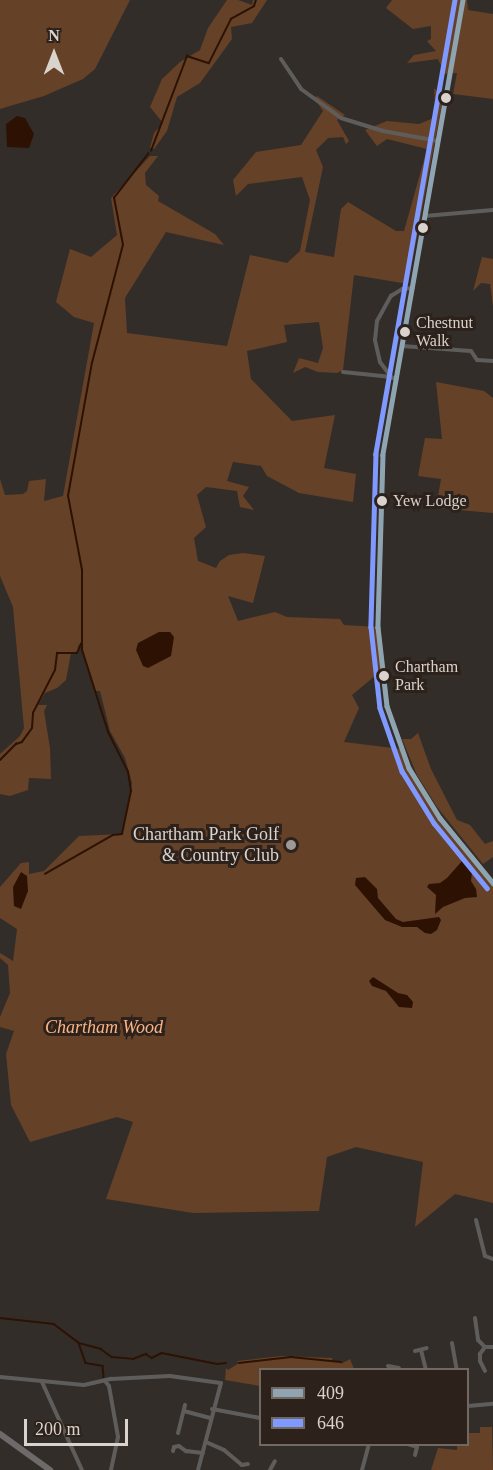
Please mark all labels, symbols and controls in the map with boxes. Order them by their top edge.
north arrow [24,24,84,84]
text: N [48,27,60,44]
unlabelled marker [440,92,452,104]
unlabelled marker [417,222,429,234]
place label: Chestnut Walk [416,313,473,351]
marker: Chestnut Walk [399,326,411,338]
place label: Yew Lodge [393,491,466,511]
marker: Yew Lodge [376,495,388,507]
place label: Chartham Park [395,657,458,695]
marker: Chartham Park [378,670,390,682]
place label: Chartham Park Golf & Country Club [133,824,279,866]
marker: Chartham Park Golf & Country Club [284,838,298,852]
park label: Chartham Wood [45,1016,163,1038]
legend [259,1368,469,1446]
text: 409 [317,1383,344,1403]
scale bar [27,1407,130,1445]
text: 646 [317,1413,344,1433]
text: 200 m [35,1419,81,1439]

